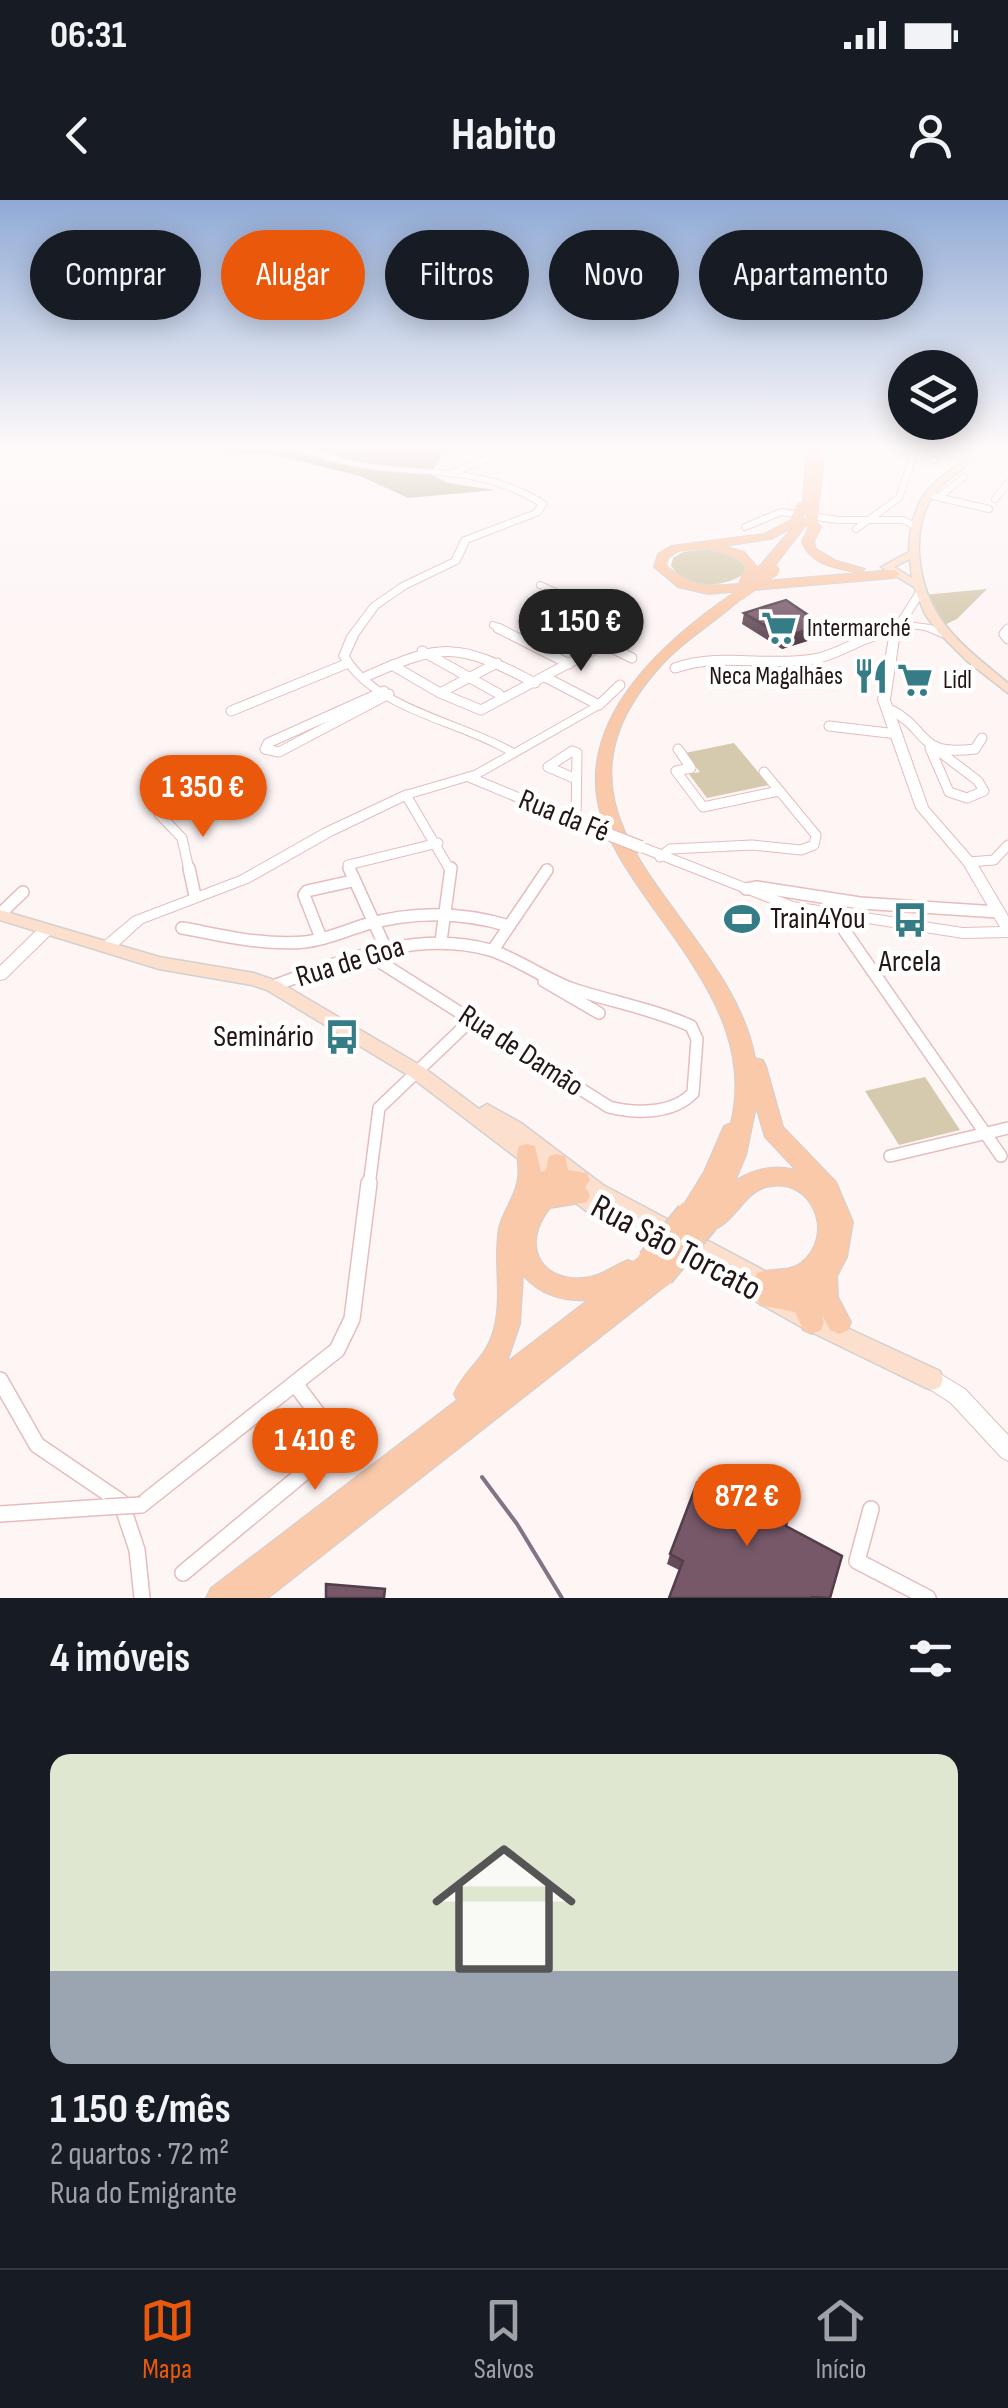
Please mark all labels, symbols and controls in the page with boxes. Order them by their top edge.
text: 06:31 [50,13,126,58]
icon: back [50,108,105,163]
text: Habito [451,108,557,163]
icon: person [903,108,958,163]
chip: Comprar [30,230,201,320]
chip: Alugar [221,230,365,320]
chip: Filtros [385,230,529,320]
chip: Novo [549,230,679,320]
chip: Apartamento [699,230,923,320]
map controls [888,350,978,440]
button: layers [888,350,978,440]
pin: 1 150 € [489,589,673,674]
text: 1 150 € [541,602,621,641]
supermarket icon: Intermarché [760,609,798,647]
place label: Intermarché [807,613,911,644]
restaurant icon: Neca Magalhães [852,657,890,695]
place label: Neca Magalhães [709,661,843,692]
supermarket icon: Lidl [896,661,934,699]
place label: Lidl [943,665,972,696]
pin: 1 350 € [111,755,295,840]
text: 1 350 € [162,768,244,807]
street label: Rua da Fé [513,782,615,850]
sports icon: Train4You [723,900,761,938]
place label: Train4You [770,901,866,937]
bus stop icon: Arcela [891,901,929,939]
street label: Rua de Goa [292,929,408,995]
place label: Arcela [878,944,941,980]
street label: Rua de Damão [452,997,590,1105]
bus stop icon: Seminário [323,1018,361,1056]
place label: Seminário [213,1019,314,1055]
street label: Rua São Torcato [584,1185,768,1311]
pin: 1 410 € [223,1408,407,1493]
text: 1 410 € [274,1421,356,1460]
pin: 872 € [677,1464,817,1549]
text: 872 € [715,1477,779,1516]
icon: filters [903,1631,958,1686]
text: 4 imóveis [50,1633,190,1684]
icon: home [414,1819,594,1999]
text: 1 150 €/mês [50,2084,231,2135]
text: 2 quartos · 72 m² [50,2135,229,2174]
text: Rua do Emigrante [50,2174,237,2213]
tab: Mapa [140,2293,195,2386]
tab: Salvos [474,2293,534,2386]
tab: Início [813,2293,868,2386]

